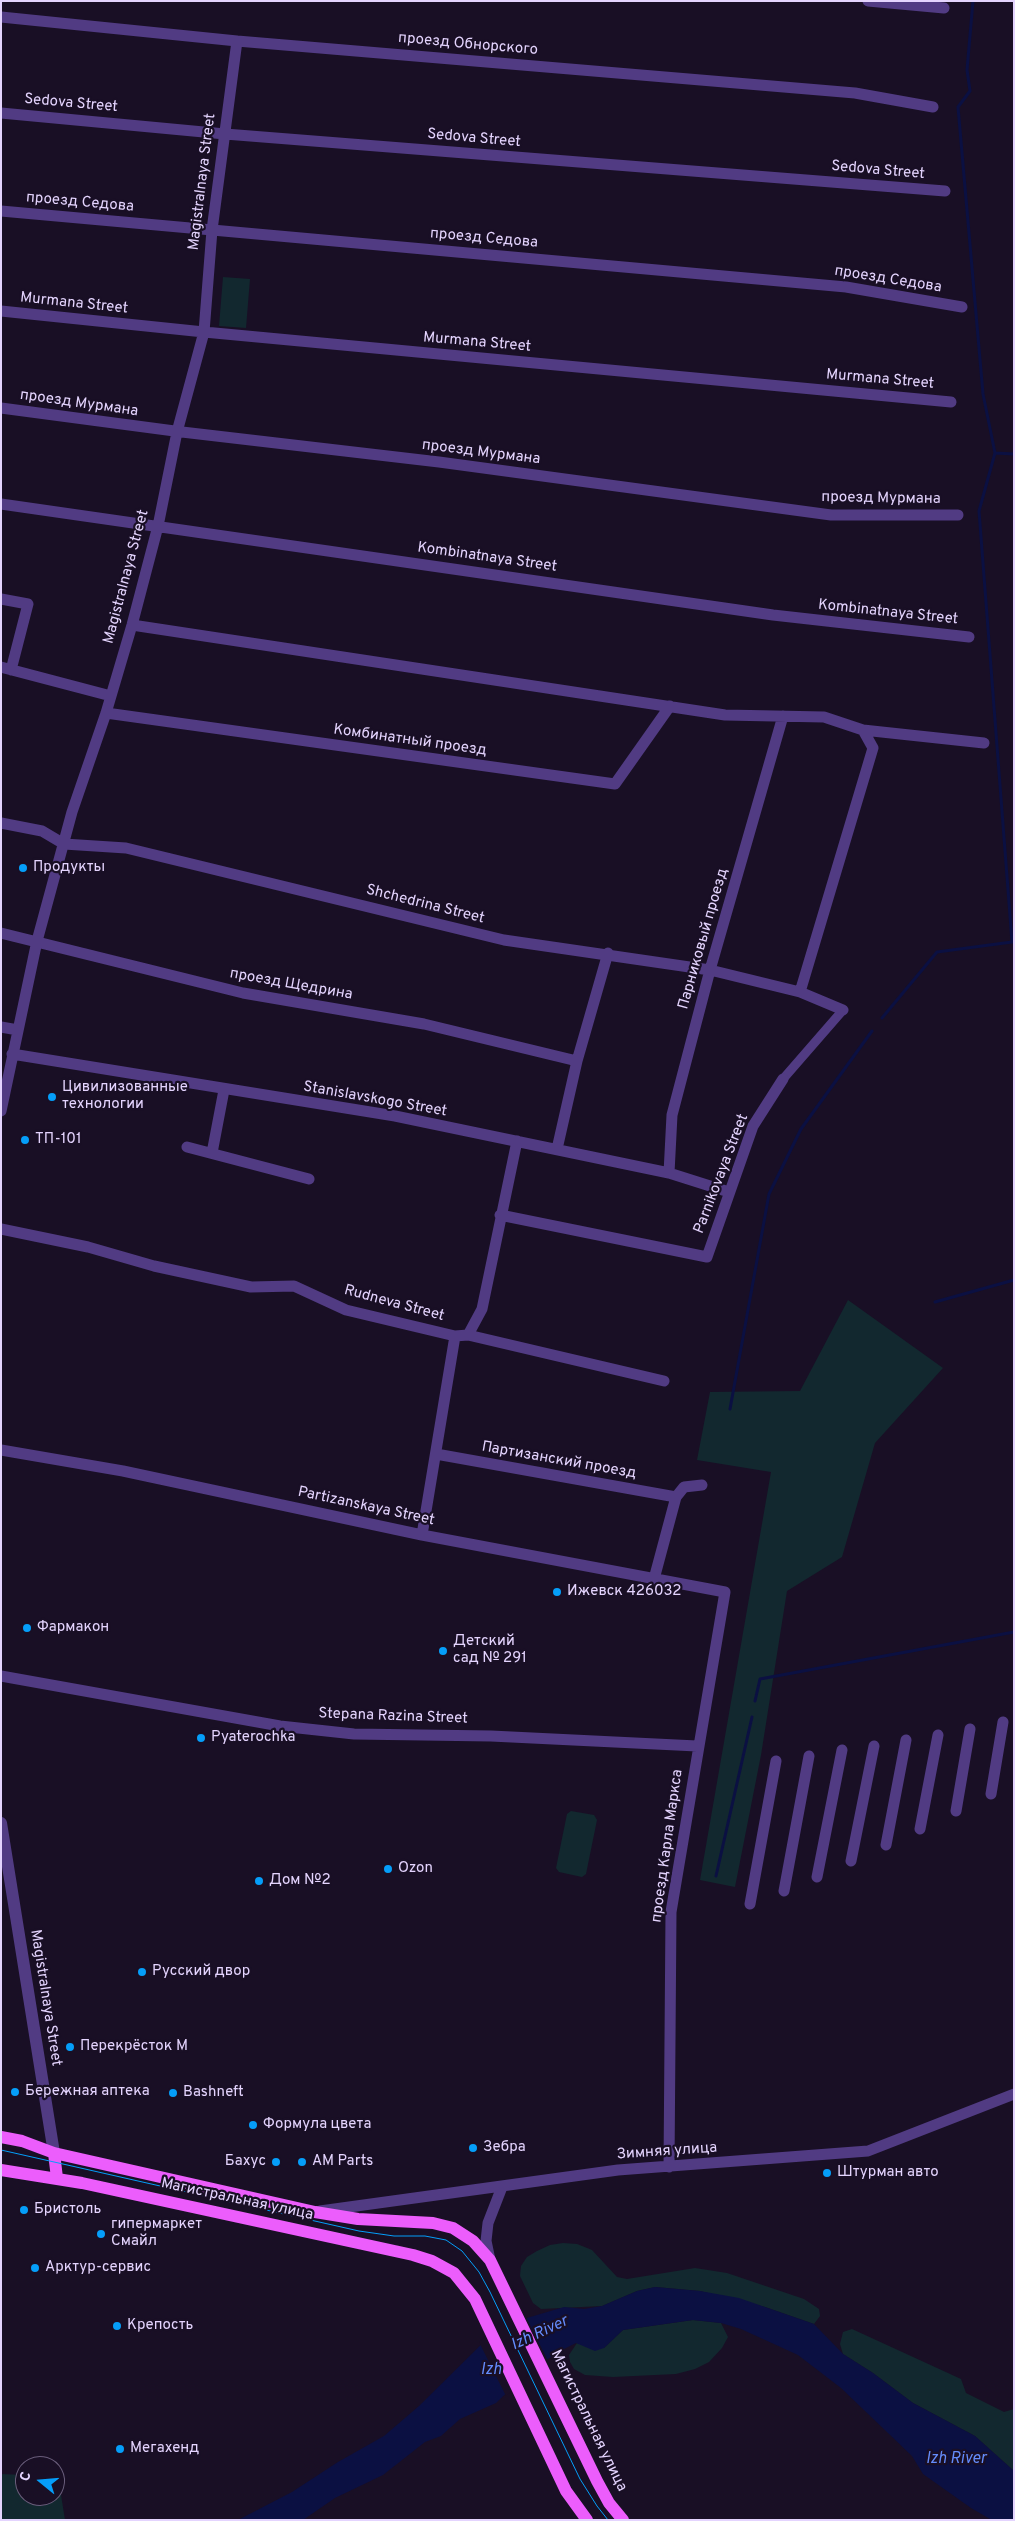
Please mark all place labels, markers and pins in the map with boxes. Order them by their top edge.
place label: Продукты [33,859,105,877]
marker: Продукты [17,862,29,874]
place label: Цивилизованные технологии [62,1079,188,1114]
marker: Цивилизованные технологии [46,1091,58,1103]
place label: ТП-101 [35,1131,82,1149]
marker: ТП-101 [19,1134,31,1146]
place label: Ижевск 426032 [567,1583,681,1601]
marker: Ижевск 426032 [551,1586,563,1598]
place label: Фармакон [37,1619,109,1637]
marker: Фармакон [21,1622,33,1634]
place label: Детский сад № 291 [453,1633,527,1668]
marker: Детский сад № 291 [437,1645,449,1657]
place label: Pyaterochka [211,1729,295,1747]
marker: Pyaterochka [195,1732,207,1744]
place label: Ozon [398,1860,433,1878]
marker: Ozon [382,1863,394,1875]
place label: Дом №2 [269,1872,331,1890]
marker: Дом №2 [253,1875,265,1887]
place label: Русский двор [152,1963,250,1981]
marker: Русский двор [136,1966,148,1978]
place label: Перекрёсток М [80,2038,188,2056]
marker: Перекрёсток М [64,2041,76,2053]
place label: Бережная аптека [25,2083,150,2101]
place label: Bashneft [183,2084,244,2102]
marker: Бережная аптека [9,2086,21,2098]
marker: Bashneft [167,2087,179,2099]
place label: Формула цвета [263,2116,371,2134]
marker: Формула цвета [247,2119,259,2131]
place label: Зебра [483,2139,526,2157]
marker: Зебра [467,2142,479,2154]
place label: Бахус [225,2153,266,2171]
place label: AM Parts [312,2153,373,2171]
marker: Бахус [270,2156,282,2168]
marker: AM Parts [296,2156,308,2168]
place label: Штурман авто [837,2164,939,2182]
marker: Штурман авто [821,2167,833,2179]
place label: Бристоль [34,2201,101,2219]
marker: Бристоль [18,2204,30,2216]
place label: гипермаркет Смайл [111,2216,202,2251]
marker: гипермаркет Смайл [95,2228,107,2240]
place label: Арктур-сервис [45,2259,151,2277]
marker: Арктур-сервис [29,2262,41,2274]
place label: Крепость [127,2317,193,2335]
marker: Крепость [111,2320,123,2332]
place label: Мегахенд [130,2440,199,2458]
marker: Мегахенд [114,2443,126,2455]

